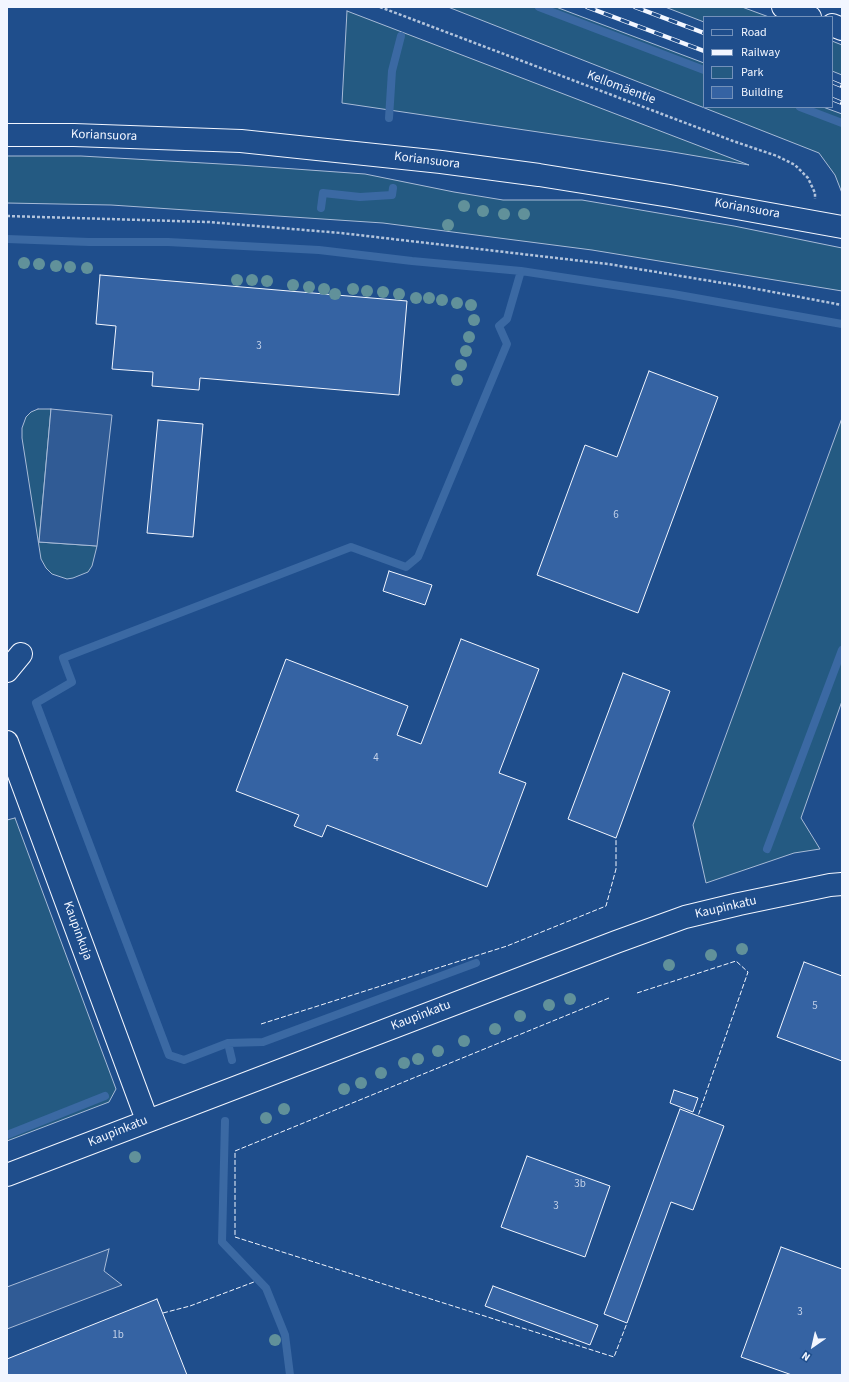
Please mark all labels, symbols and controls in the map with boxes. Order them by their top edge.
legend [703,16,833,108]
text: Road [741,24,767,41]
text: Railway [741,44,780,61]
text: Park [741,64,763,81]
street label: Kellomäentie [584,68,658,108]
text: Building [741,84,783,101]
street label: Koriansuora [71,127,137,145]
street label: Koriansuora [393,149,461,173]
street label: Koriansuora [713,196,781,222]
house number: 3 [256,340,262,354]
house number: 6 [613,509,619,523]
house number: 4 [373,752,379,766]
street label: Kaupinkatu [694,893,758,923]
street label: Kaupinkuja [59,899,95,963]
street label: Kaupinkatu [389,997,453,1035]
house number: 5 [812,1000,818,1014]
street label: Kaupinkatu [86,1113,150,1151]
house number: 3b [574,1178,586,1192]
house number: 3 [553,1200,559,1214]
house number: 3 [797,1306,803,1320]
north arrow [793,1326,833,1366]
house number: 1b [112,1329,124,1343]
text: N [799,1348,813,1365]

